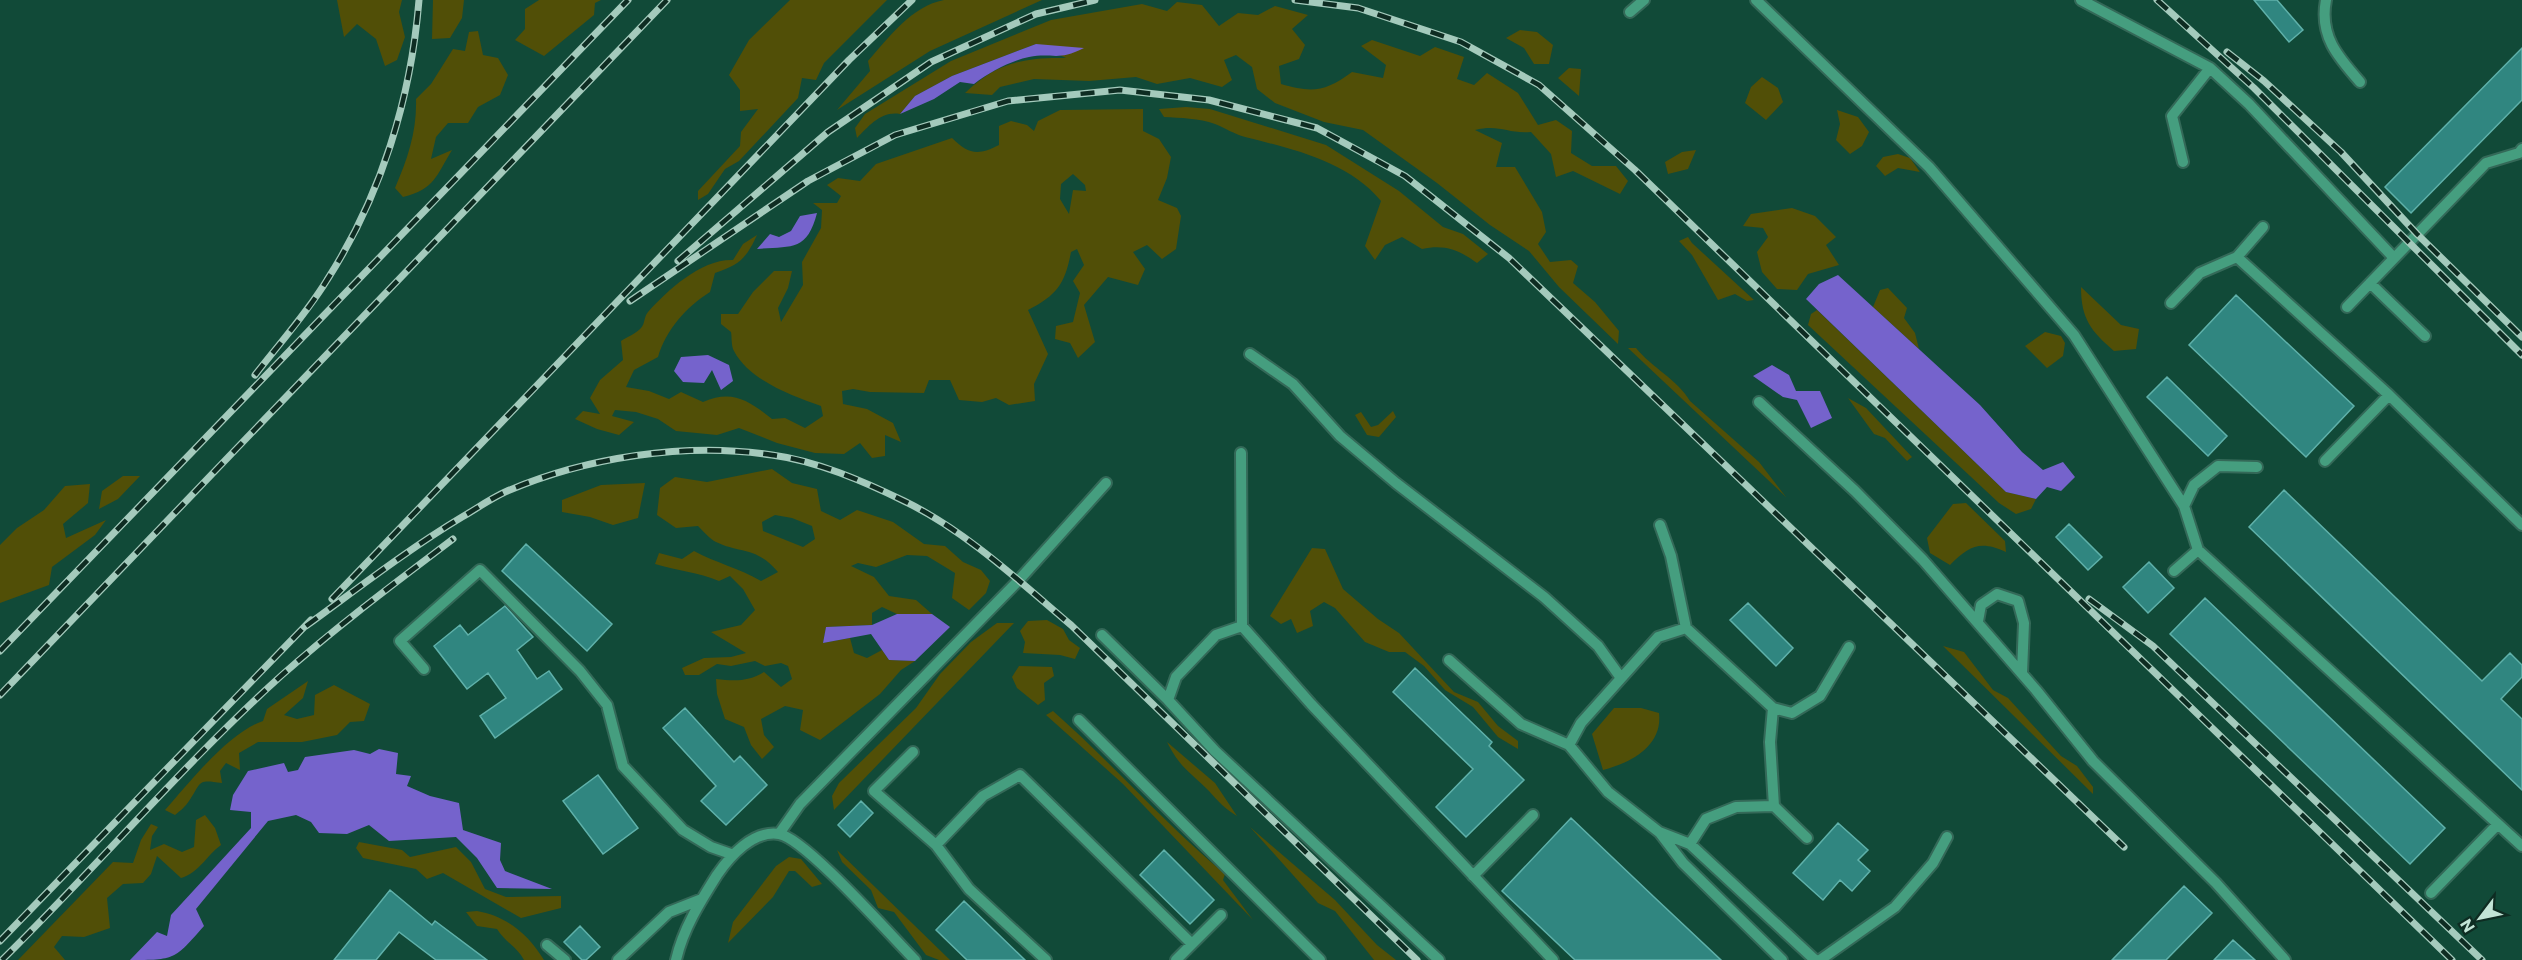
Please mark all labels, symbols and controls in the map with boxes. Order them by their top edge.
north arrow [2450,888,2510,948]
text: N [2456,916,2478,936]

